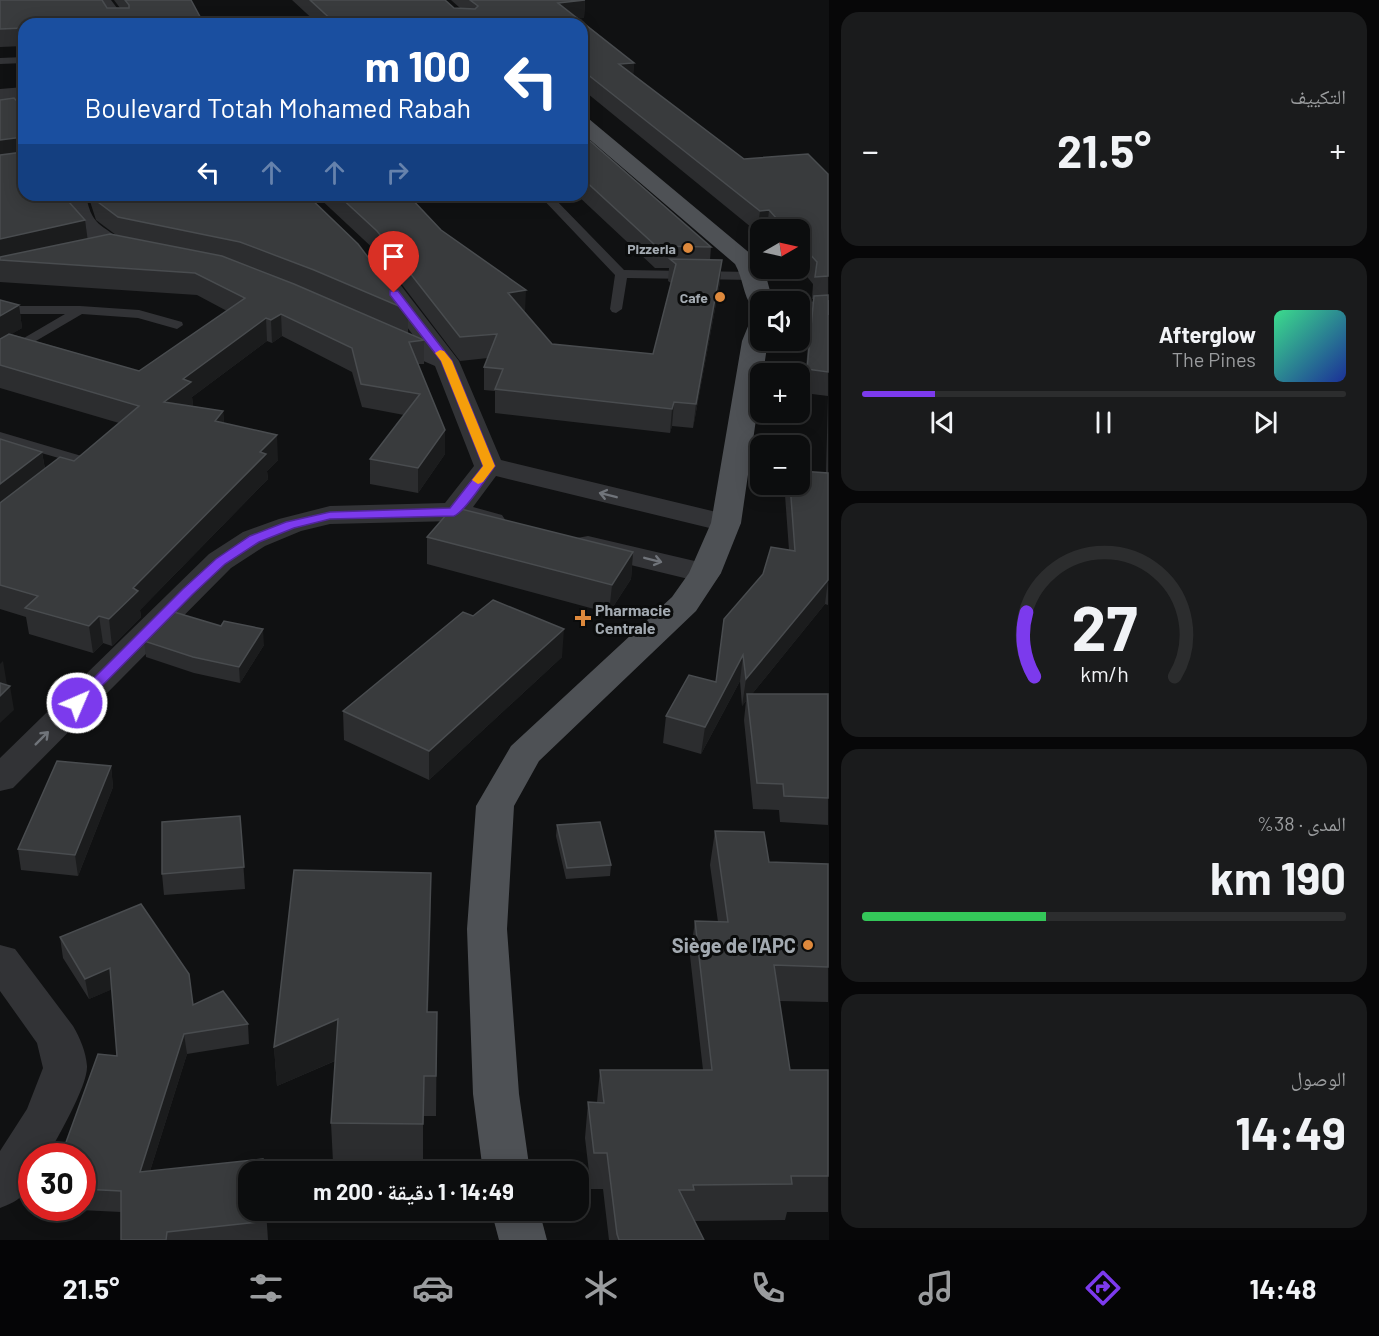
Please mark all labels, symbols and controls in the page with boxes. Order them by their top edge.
text: 100 m [365,40,471,90]
icon: left [492,42,570,120]
text: التكييف [1290,84,1346,108]
text: Boulevard Totah Mohamed Rabah [84,91,471,123]
text: 21.5° [1057,123,1151,177]
text: − [862,130,879,170]
text: + [1330,130,1346,170]
icon: left [192,156,225,189]
icon: ahead [255,156,288,189]
icon: ahead [318,156,351,189]
icon: right [381,156,414,189]
north arrow [750,219,810,279]
map controls [750,219,810,495]
pin [368,231,419,293]
icon: arrive [377,240,410,273]
place label: Pizzeria [627,240,676,257]
marker: Pizzeria [681,241,695,255]
place label: Cafe [680,289,708,306]
marker: Cafe [713,290,727,304]
button: sound [750,291,810,351]
text: Afterglow [1159,321,1256,347]
text: The Pines [1172,347,1256,371]
button: + [750,363,810,423]
icon: previous [926,406,959,439]
icon: pause [1087,406,1120,439]
icon: next [1249,406,1282,439]
button: − [750,435,810,495]
one-way arrow [598,488,617,500]
one-way arrow [644,555,663,567]
text: 27 [1071,589,1137,663]
place label: Pharmacie Centrale [595,600,671,637]
marker: Pharmacie Centrale [576,611,590,625]
text: km/h [1080,661,1128,686]
position arrow [45,671,109,735]
one-way arrow [34,730,49,745]
text: المدى · 38% [1257,811,1346,835]
text: 190 km [1210,850,1346,904]
place label: Siège de l'APC [672,933,796,957]
marker: Siège de l'APC [801,938,815,952]
text: الوصول [1291,1066,1346,1090]
text: 14:49 [1235,1105,1346,1159]
speed limit sign: 30 [18,1143,96,1221]
text: 14:49 · 1 دقيقة · 200 m [313,1178,514,1204]
icon: filters [245,1267,287,1309]
icon: car [412,1267,454,1309]
icon: climate [580,1267,622,1309]
icon: phone [747,1267,789,1309]
icon: music [915,1267,957,1309]
icon: directions [1082,1267,1124,1309]
text: 21.5° [63,1272,119,1304]
text: 14:48 [1250,1272,1316,1304]

